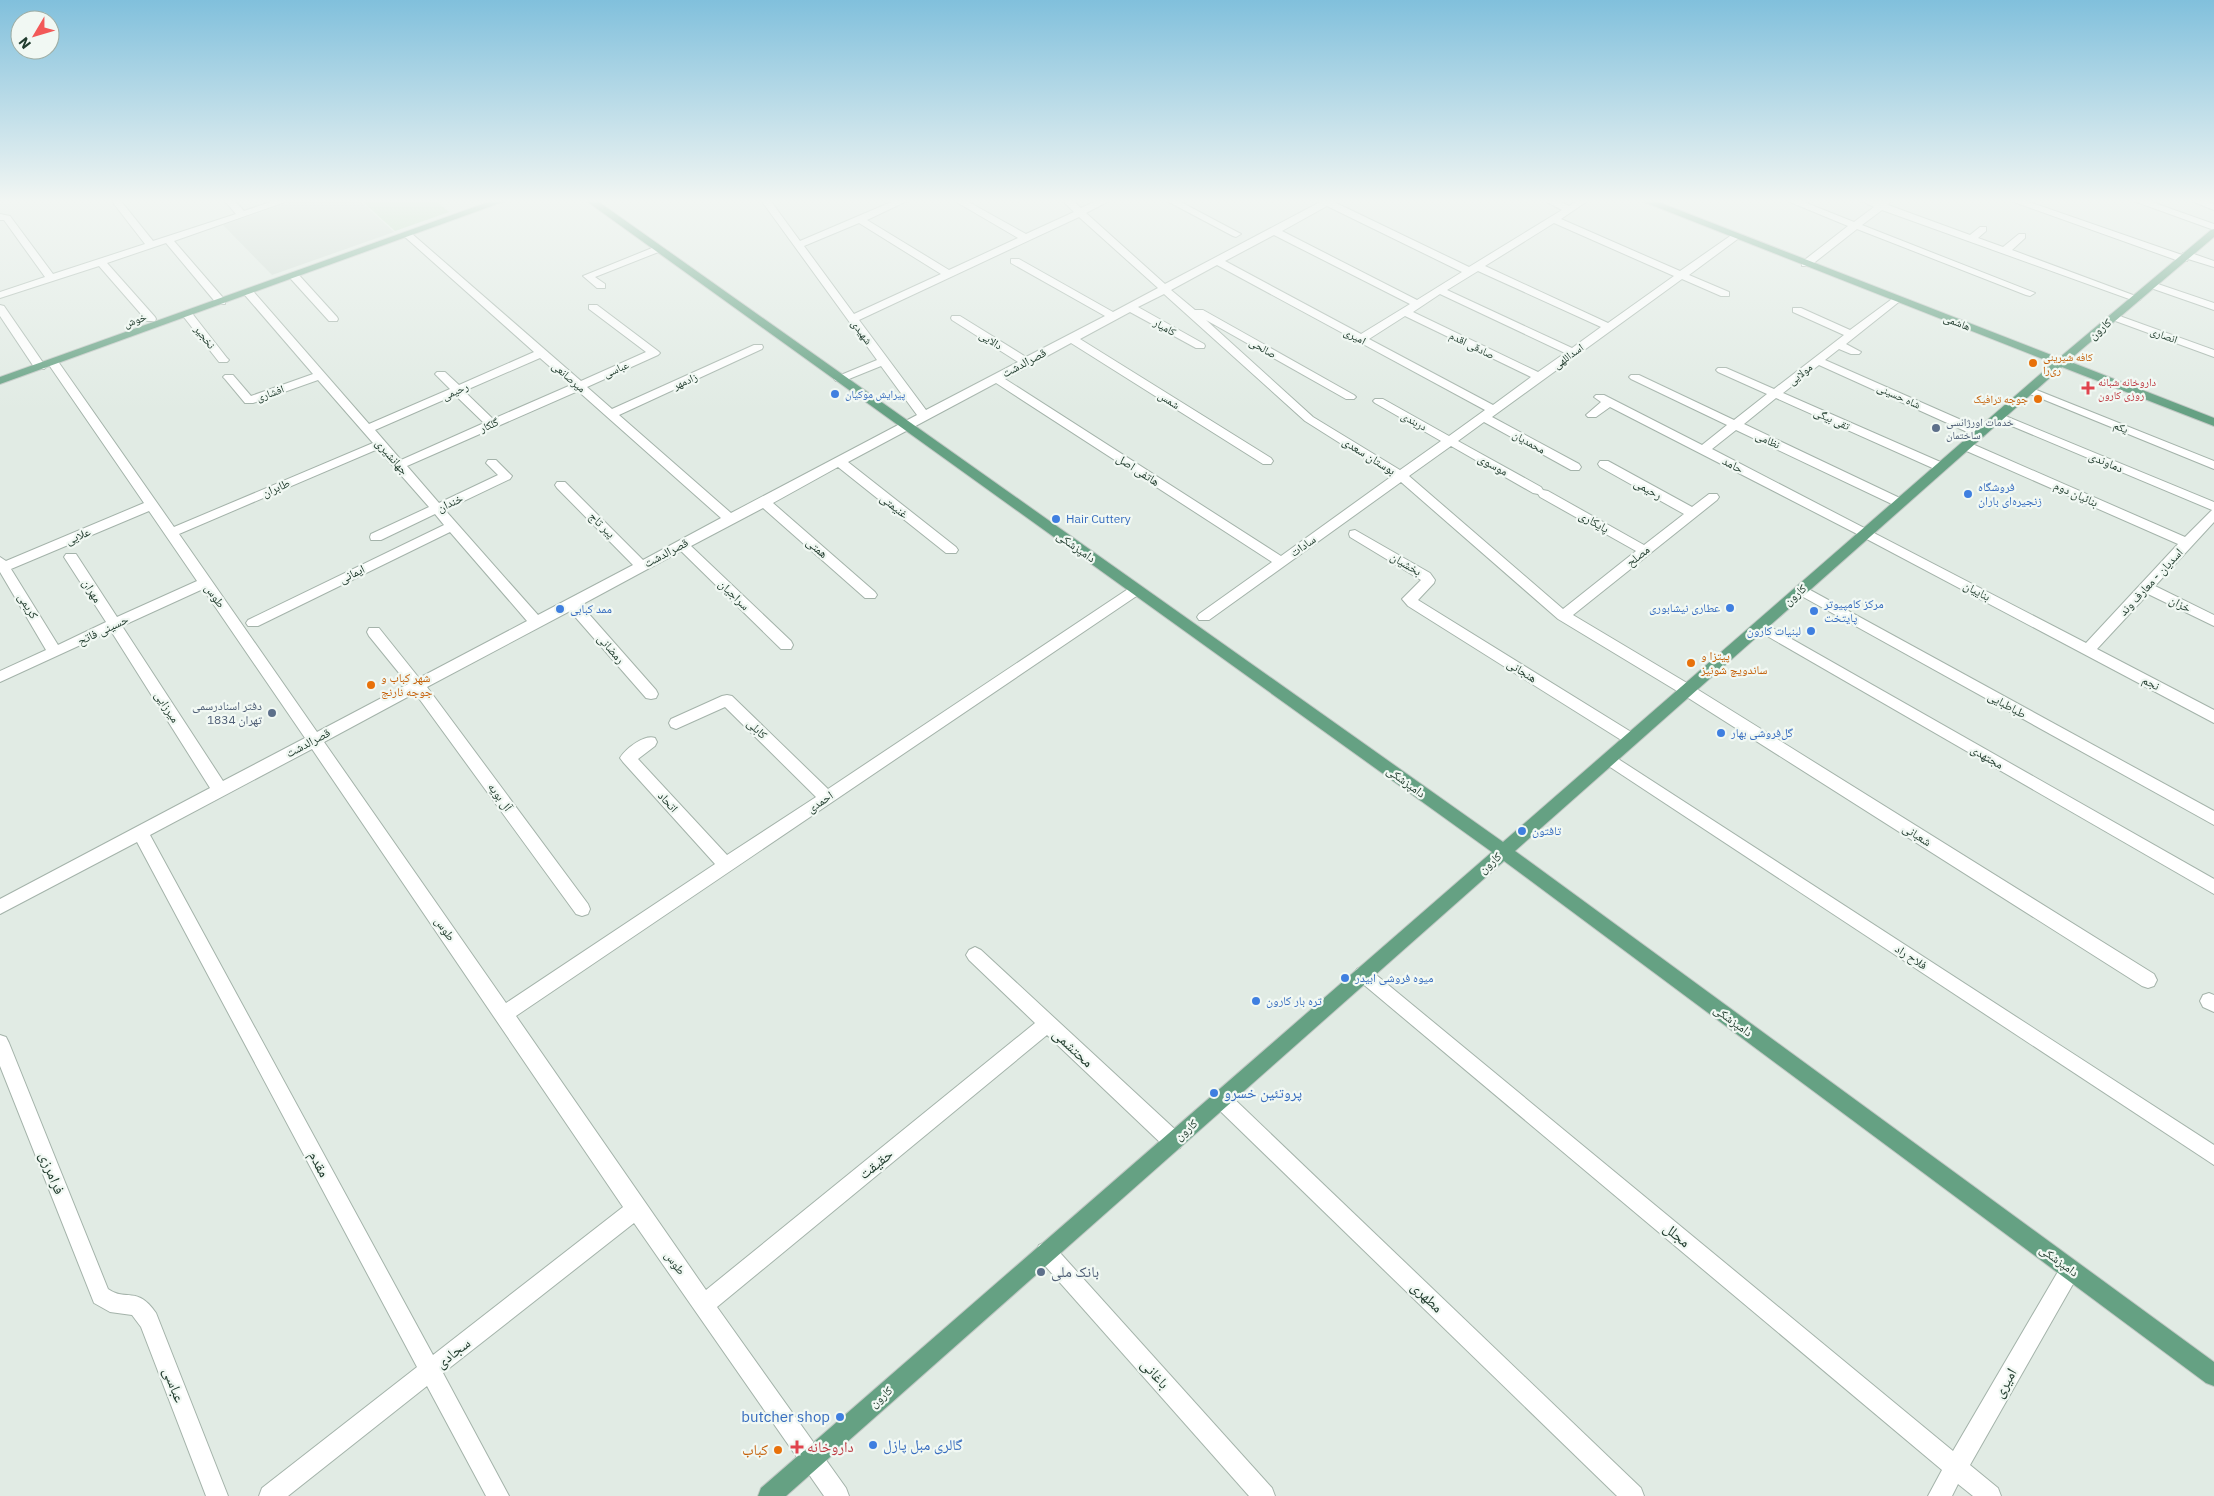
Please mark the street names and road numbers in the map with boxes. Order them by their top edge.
street label: خوش [122,309,148,331]
street label: هاشمی [1942,310,1973,334]
street label: کامیار [1151,315,1179,339]
street label: کارون [2085,315,2114,342]
street label: شهیدی [848,317,876,347]
street label: نخجیر [191,322,219,352]
street label: امیری [1342,324,1368,348]
street label: انصاری [2148,324,2180,346]
street label: دالایی [977,328,1005,353]
street label: صادقی اقدم [1447,328,1497,362]
street label: صالحی [1247,335,1279,361]
street label: اسداللهی [1550,340,1586,372]
street label: قصرالدشت [999,345,1048,380]
street label: عباسی [601,357,631,381]
street label: میرصانعی [549,359,589,395]
street label: مولایی [1785,360,1815,388]
street label: زادمهر [670,370,699,393]
street label: رحیمی [440,379,470,403]
street label: شاه حسینی [1875,380,1923,412]
street label: افشاری [254,382,286,404]
street label: شمس [1156,388,1182,412]
street label: تقی بیگی [1812,405,1853,433]
street label: دربندی [1399,408,1430,434]
street label: گلکار [476,414,501,436]
street label: یکم [2111,418,2131,437]
street label: محمدیان [1510,427,1548,457]
street label: نظامی [1754,428,1782,452]
street label: بوستان سعدی [1340,433,1399,478]
street label: جهانشیری [372,435,412,478]
street label: دماوندی [2087,448,2125,475]
street label: هاتفی اصل [1114,450,1163,489]
street label: موسوی [1476,450,1511,479]
street label: حامد [1720,453,1747,476]
street label: طابران [260,475,292,500]
street label: رحیمی [1631,475,1665,503]
street label: بنائیان دوم [2051,477,2101,511]
street label: خندان [435,490,465,515]
street label: غنیمتی [877,490,911,521]
street label: پایکاری [1577,507,1612,536]
street label: پیر تاج [586,508,619,541]
street label: علایی [63,524,93,548]
street label: دامپزشکی [1054,528,1099,565]
street label: سادات [1287,531,1319,560]
street label: همتی [803,534,831,561]
street label: قصرالدشت [641,535,690,570]
street label: مصلح [1623,542,1652,569]
street label: اسدیان - معارف وند [2116,545,2186,619]
street label: بخشیان [1388,548,1425,579]
street label: ایمانی [337,561,367,586]
street label: مهران [79,576,105,605]
street label: سراجیان [715,576,753,613]
street label: بناییان [1961,577,1993,604]
street label: طوس [202,581,229,611]
street label: کارون [1780,581,1809,609]
street label: کریمی [15,590,42,621]
street label: خزان [2167,592,2194,615]
street label: حسینی فاتح [75,611,131,648]
street label: رمضانی [595,631,628,667]
street label: هنجانی [1505,656,1540,686]
street label: نجم [2139,672,2163,694]
street label: میرزایی [152,688,183,725]
street label: طباطبایی [1985,688,2029,721]
street label: کابلی [744,715,771,742]
street label: قصرالدشت [283,725,332,760]
street label: مجتهدی [1968,741,2006,772]
street label: دامپزشکی [1384,763,1429,801]
street label: آل بویه [485,780,516,815]
street label: احمدی [804,787,836,816]
street label: اتحاد [655,788,682,815]
street label: شعبانی [1900,820,1934,850]
street label: کارون [1475,849,1504,877]
street label: طوس [432,914,459,944]
street label: فلاح راد [1892,941,1930,972]
street label: دامپزشکی [1711,1002,1756,1040]
street label: محتشمی [1048,1024,1098,1072]
street label: کارون [1171,1116,1200,1144]
street label: حقیقت [855,1144,897,1183]
street label: مقدم [304,1147,334,1181]
street label: فرامرزی [35,1149,69,1197]
street label: مجلل [1659,1218,1695,1252]
street label: دامپزشکی [2037,1242,2082,1280]
street label: طوس [662,1248,689,1278]
street label: مطهری [1407,1277,1447,1317]
street label: سجادی [431,1333,475,1373]
street label: باغانی [1136,1355,1174,1393]
street label: عباسی [158,1365,190,1406]
street label: امیری [1989,1365,2021,1401]
street label: کارون [866,1383,895,1411]

